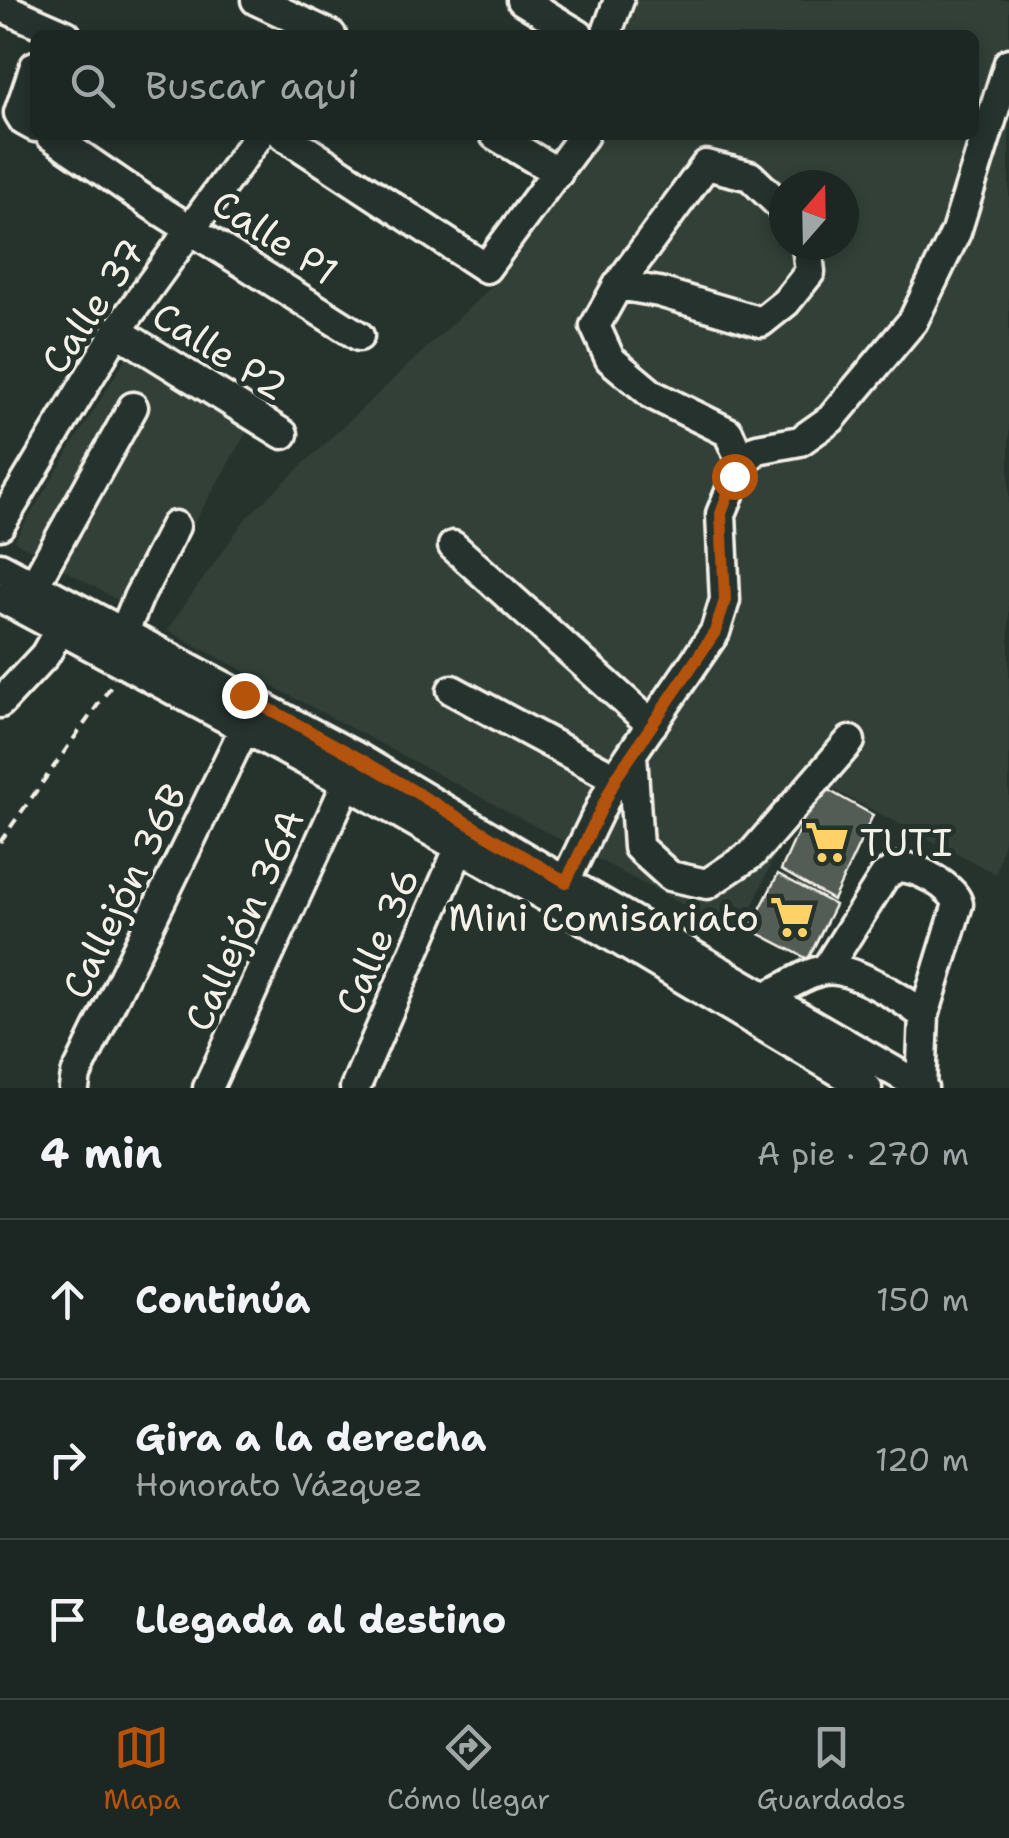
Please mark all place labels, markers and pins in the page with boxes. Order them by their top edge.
place label: TUTI [860,817,952,868]
supermarket icon: TUTI [803,818,851,866]
place label: Mini Comisariato [448,892,759,943]
supermarket icon: Mini Comisariato [768,893,816,941]

